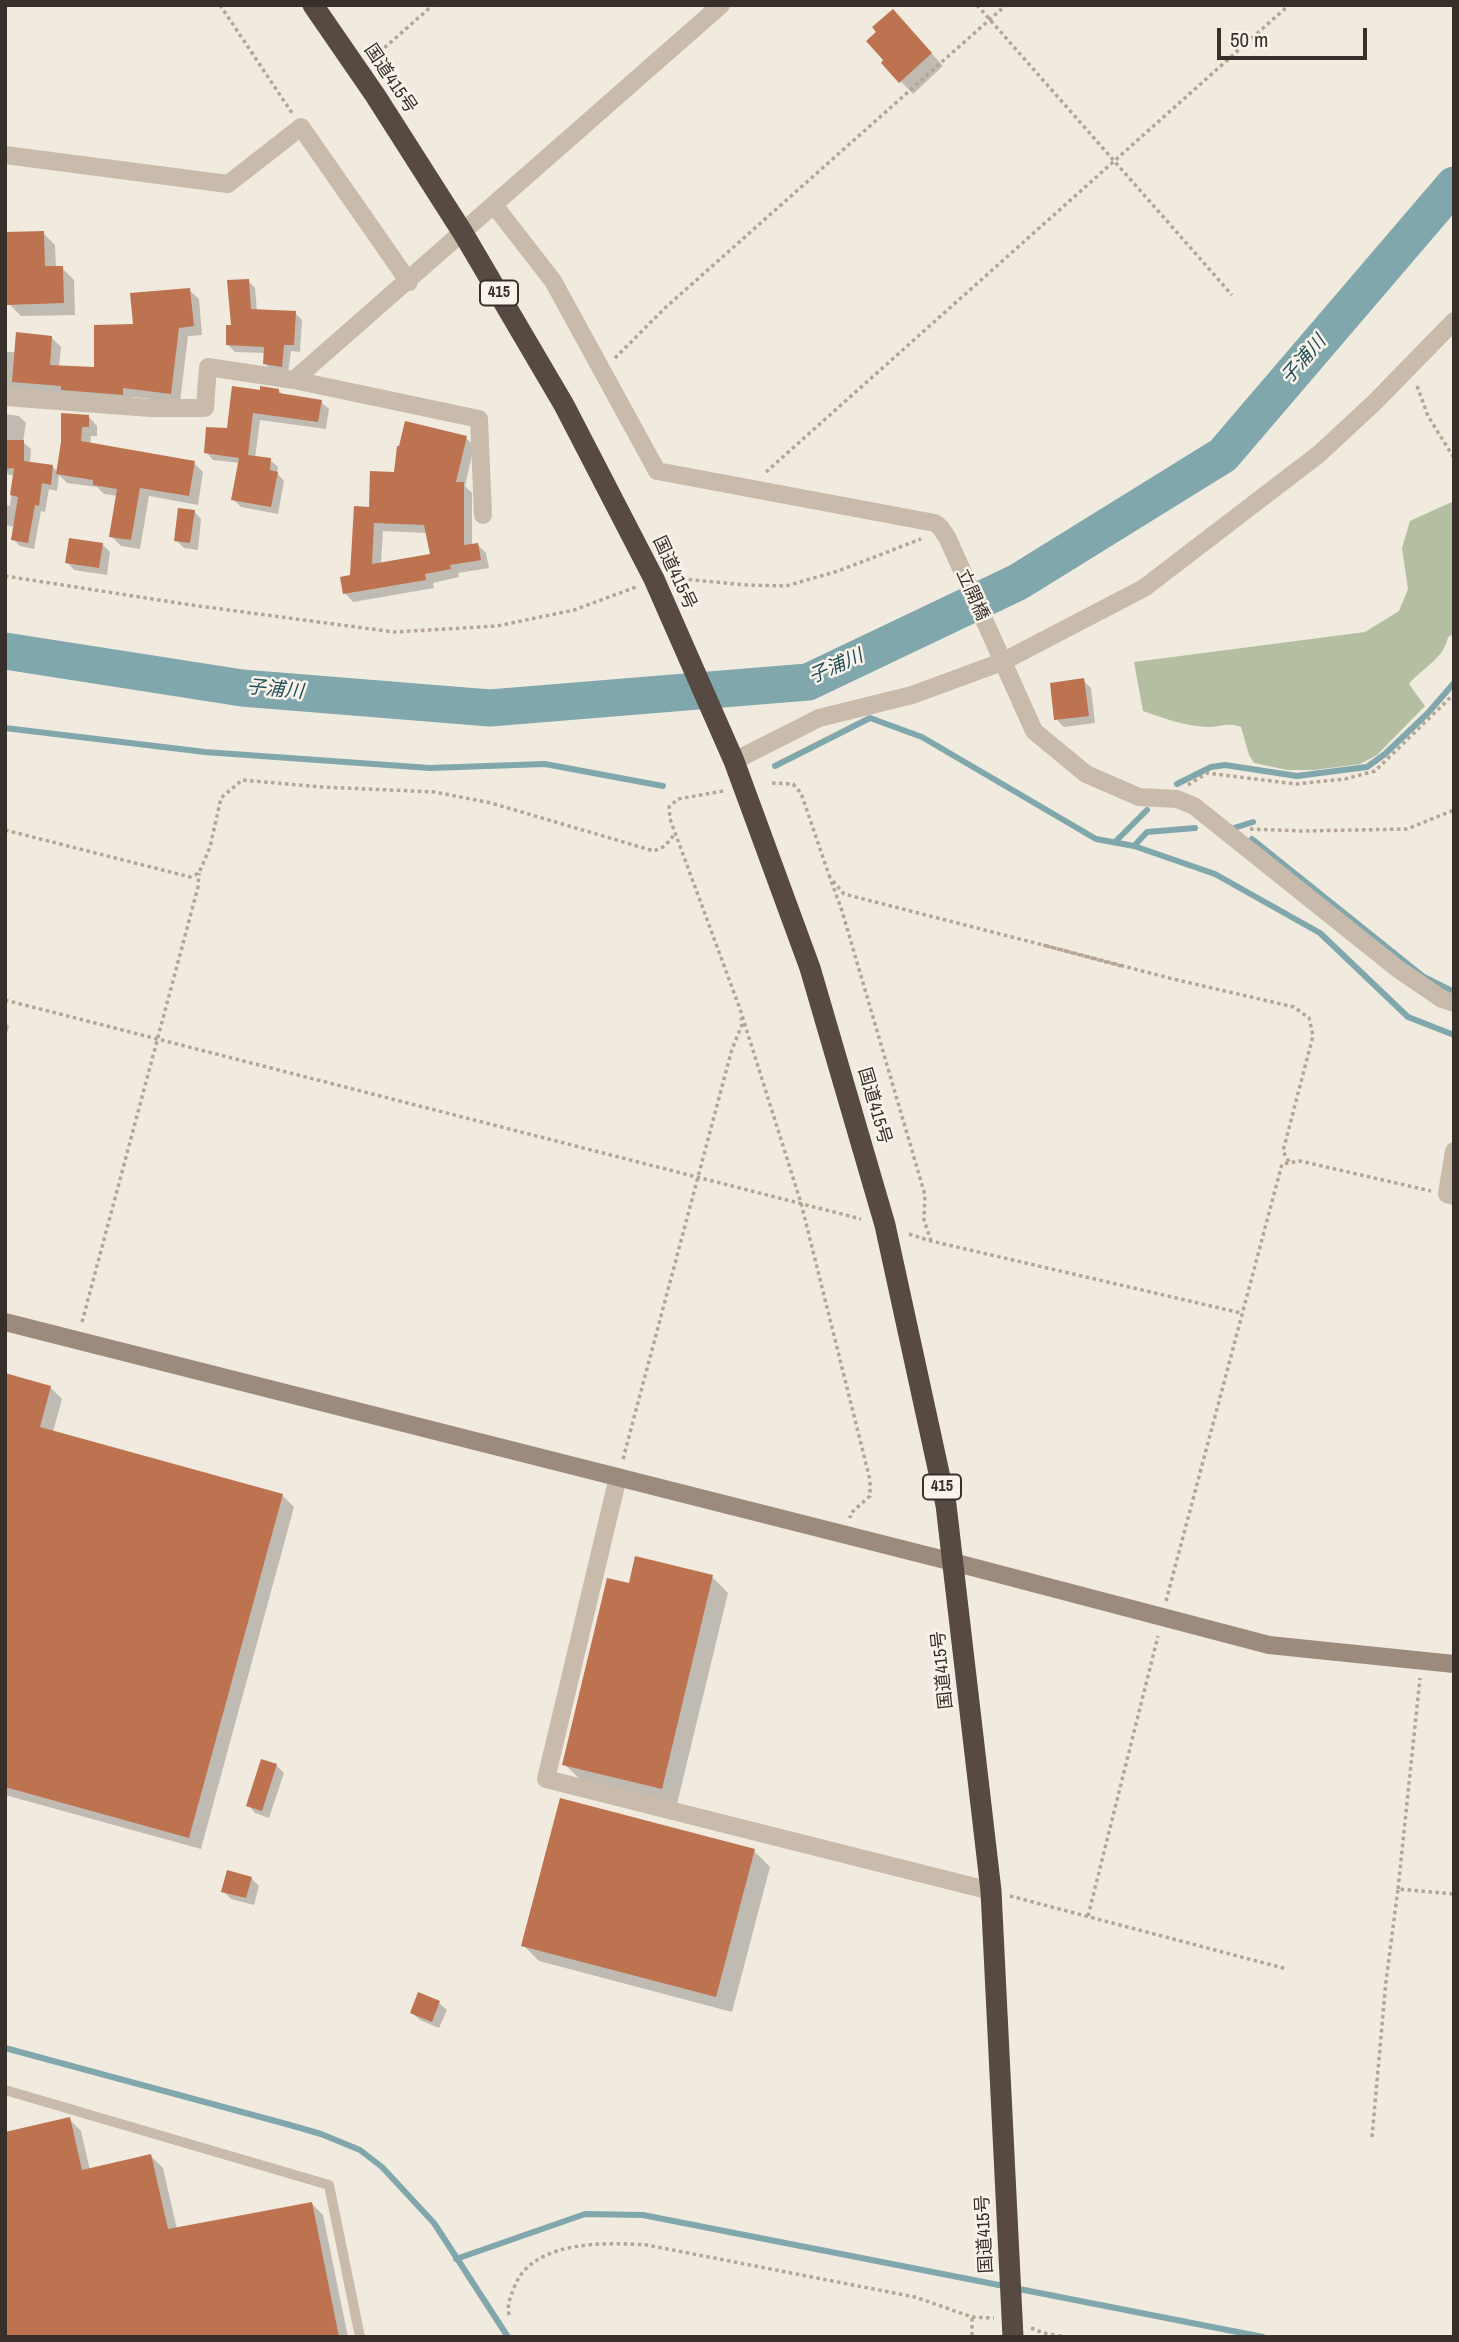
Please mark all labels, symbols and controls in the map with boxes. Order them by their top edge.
scale bar [1221,14,1372,58]
text: 50 m [1230,25,1268,54]
street label: 国道415号 [359,40,421,118]
road number: 415 [480,280,518,306]
water label: 子浦川 [1277,331,1331,389]
street label: 国道415号 [648,533,700,613]
street label: 立開橋 [951,566,993,624]
water label: 子浦川 [805,645,867,689]
water label: 子浦川 [246,676,304,704]
street label: 国道415号 [853,1065,895,1147]
road number: 415 [923,1474,961,1499]
street label: 国道415号 [928,1630,958,1710]
street label: 国道415号 [972,2194,998,2274]

